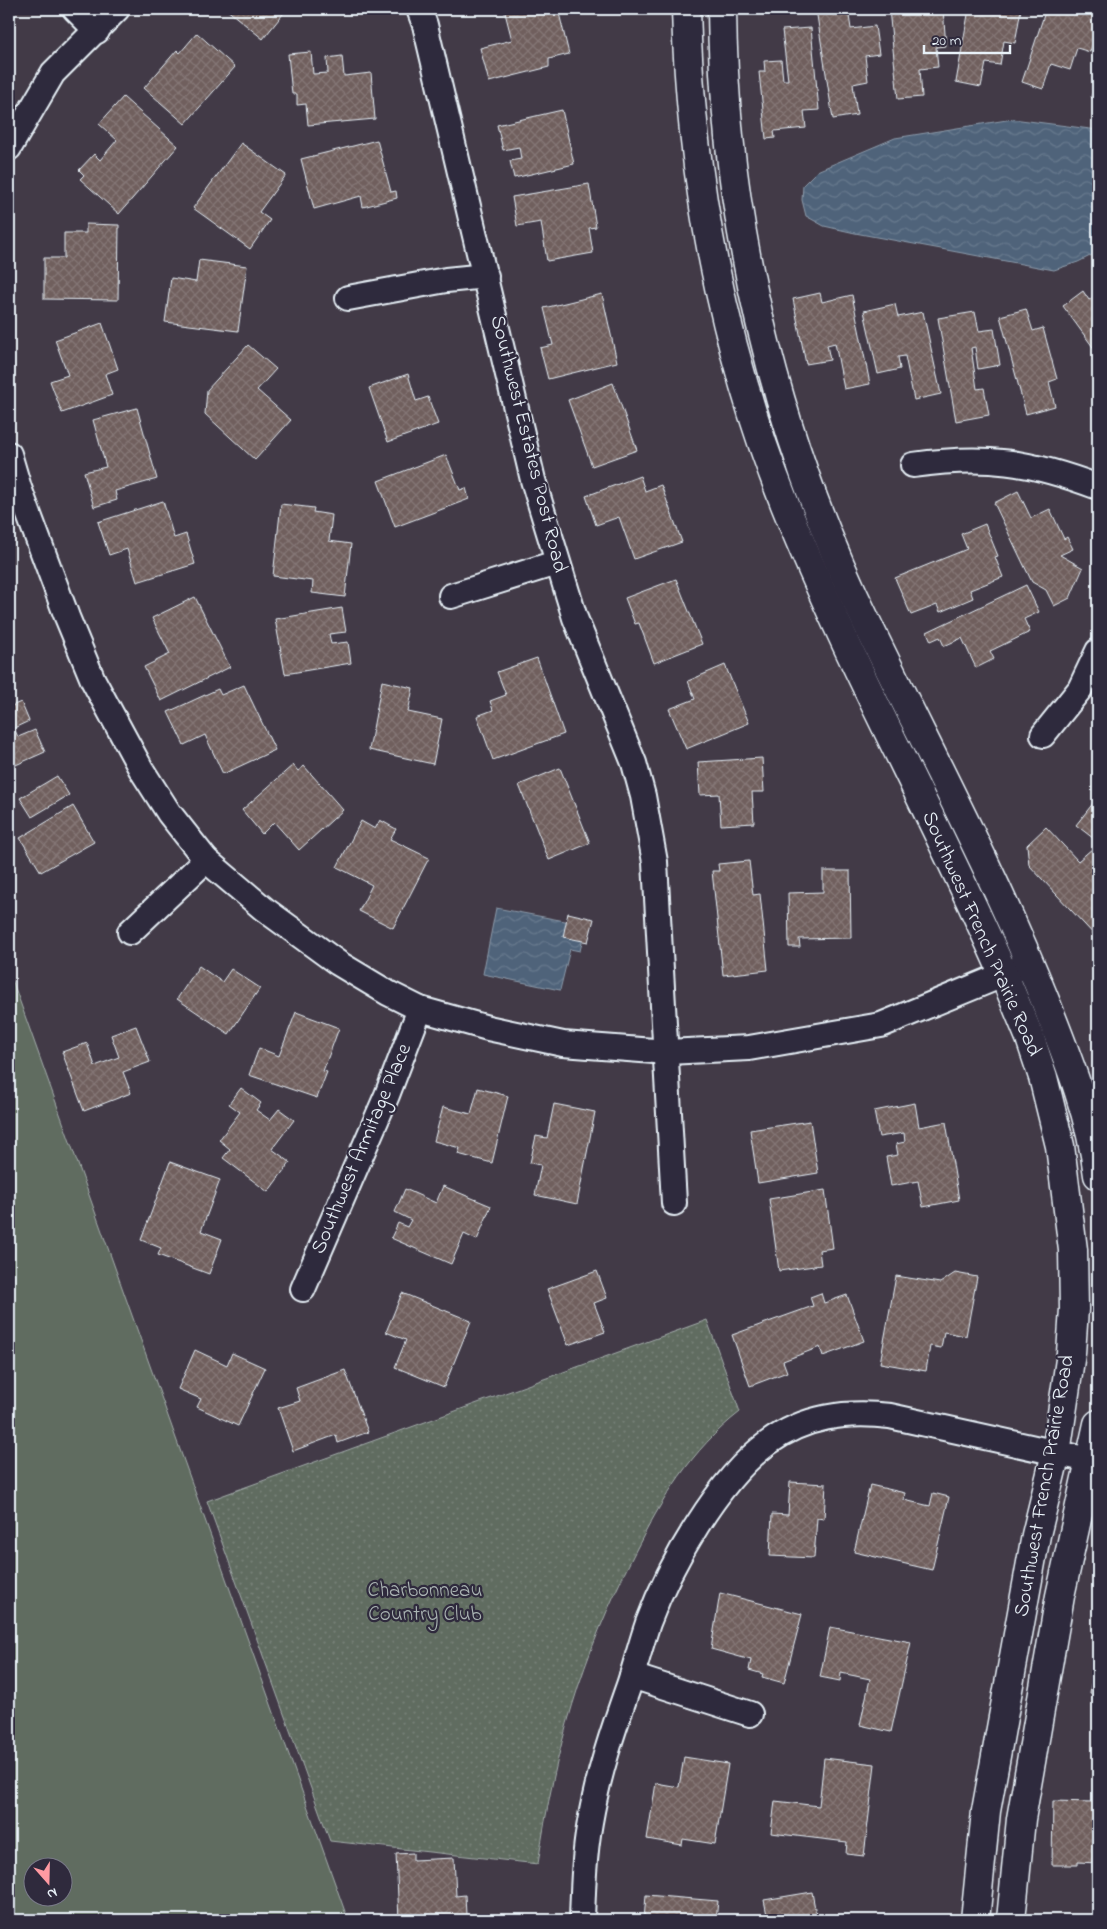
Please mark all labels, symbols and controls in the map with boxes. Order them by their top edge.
scale bar [924,22,1011,54]
text: 20 m [932,30,962,52]
street label: Southwest Estates Post Road [481,312,575,576]
street label: Southwest French Prairie Road [913,807,1049,1062]
street label: Southwest Armitage Place [304,1039,422,1260]
street label: Southwest French Prairie Road [1007,1352,1083,1619]
park label: Charbonneau Country Club [368,1576,482,1632]
north arrow [22,1856,72,1906]
text: N [44,1881,60,1904]

